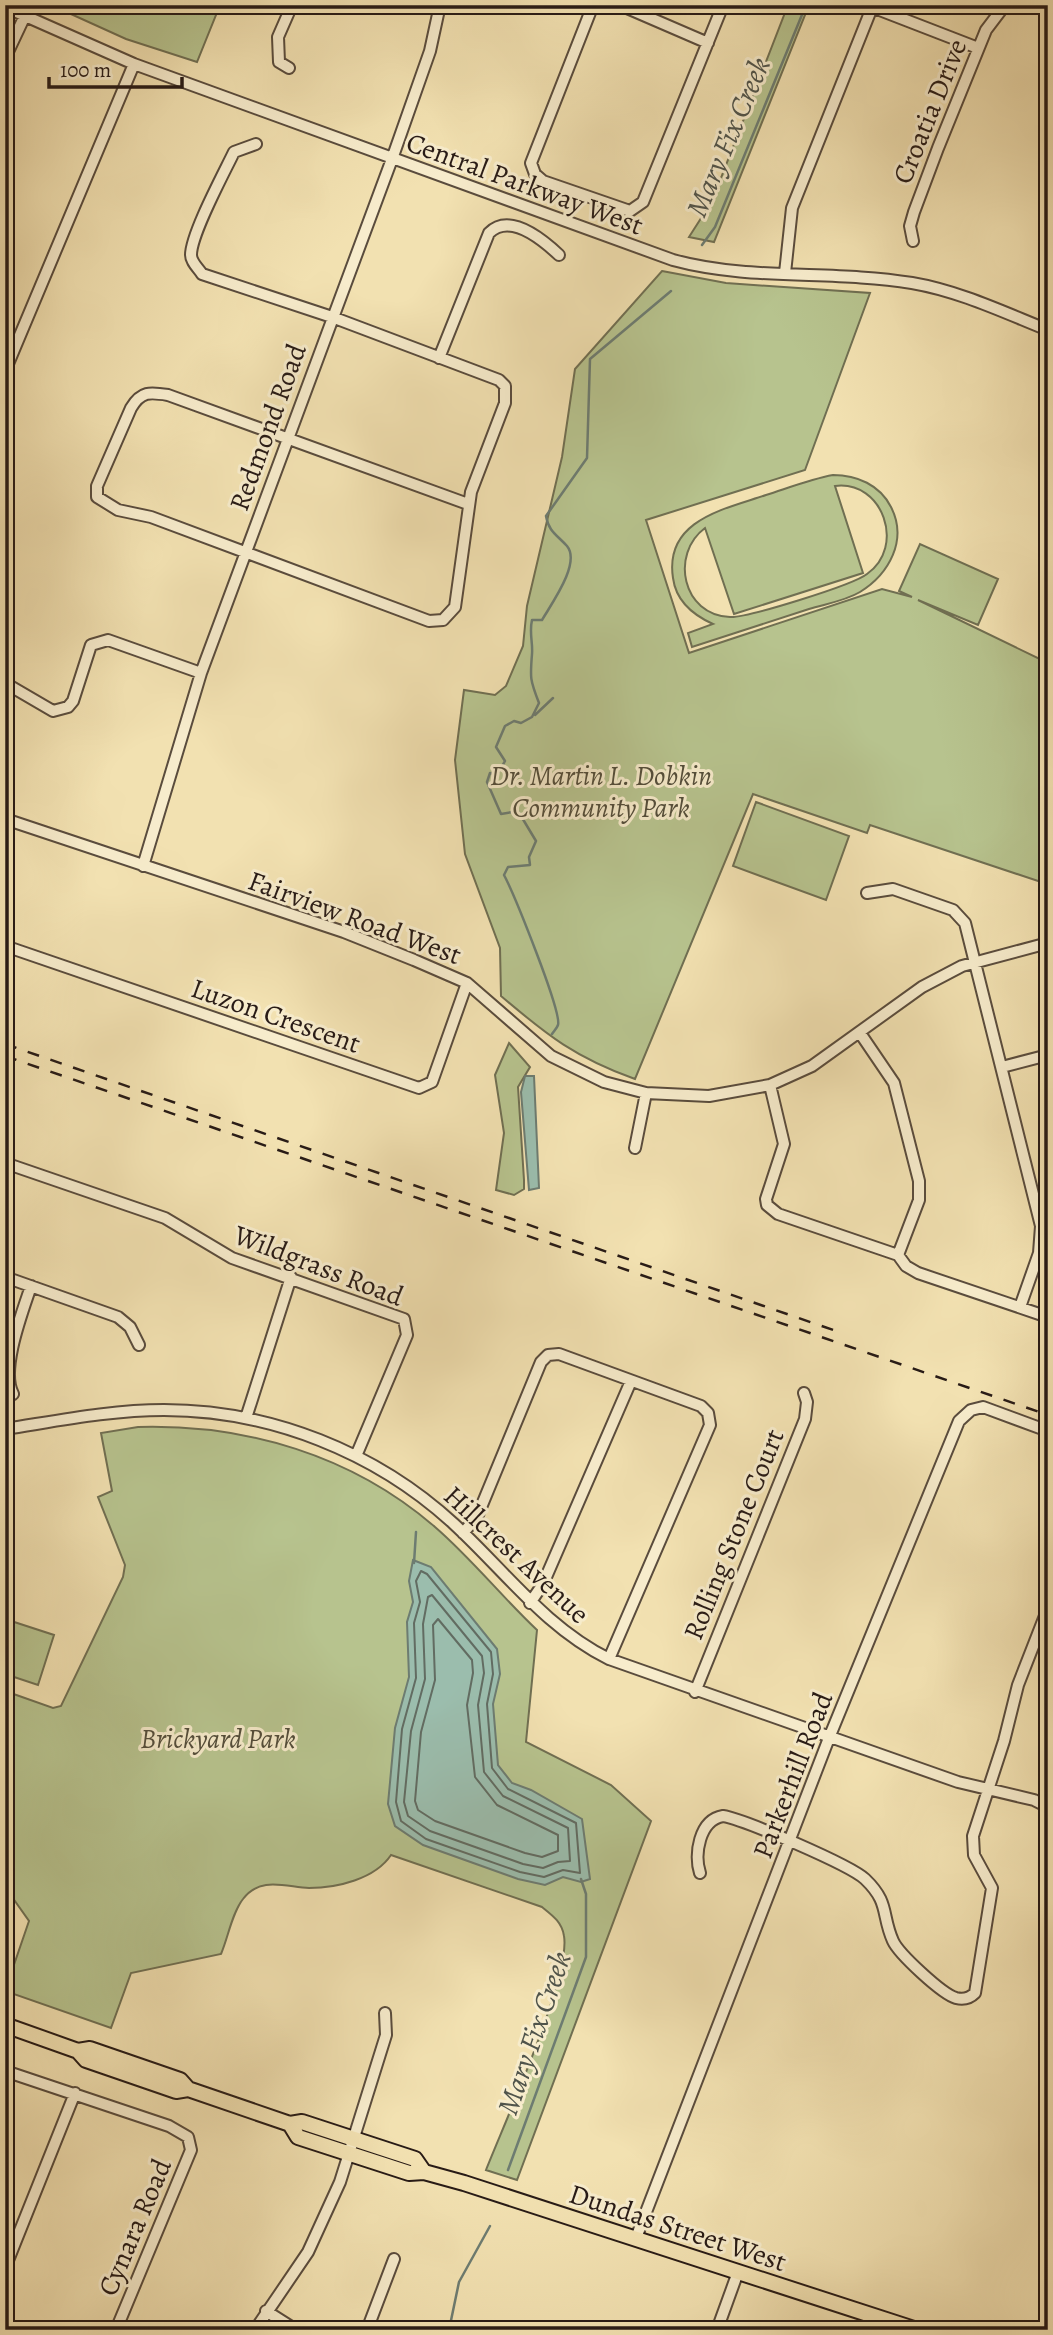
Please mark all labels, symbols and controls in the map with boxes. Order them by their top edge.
street label: Croatia Drive [884,33,976,189]
scale bar [49,46,182,90]
water label: Mary Fix Creek [676,51,780,223]
text: 100 m [60,56,111,84]
street label: Central Parkway West [401,123,648,244]
street label: Redmond Road [220,338,316,516]
park label: Dr. Martin L. Dobkin Community Park [490,757,712,827]
street label: Fairview Road West [243,862,467,974]
street label: Luzon Crescent [186,969,365,1063]
street label: Wildgrass Road [228,1216,410,1316]
street label: Rolling Stone Court [674,1423,794,1645]
street label: Hillcrest Avenue [435,1477,598,1632]
street label: Parkerhill Road [744,1686,842,1864]
park label: Brickyard Park [140,1720,296,1758]
water label: Mary Fix Creek [487,1946,581,2120]
street label: Cynara Road [89,2152,181,2302]
street label: Dundas Street West [564,2175,791,2281]

